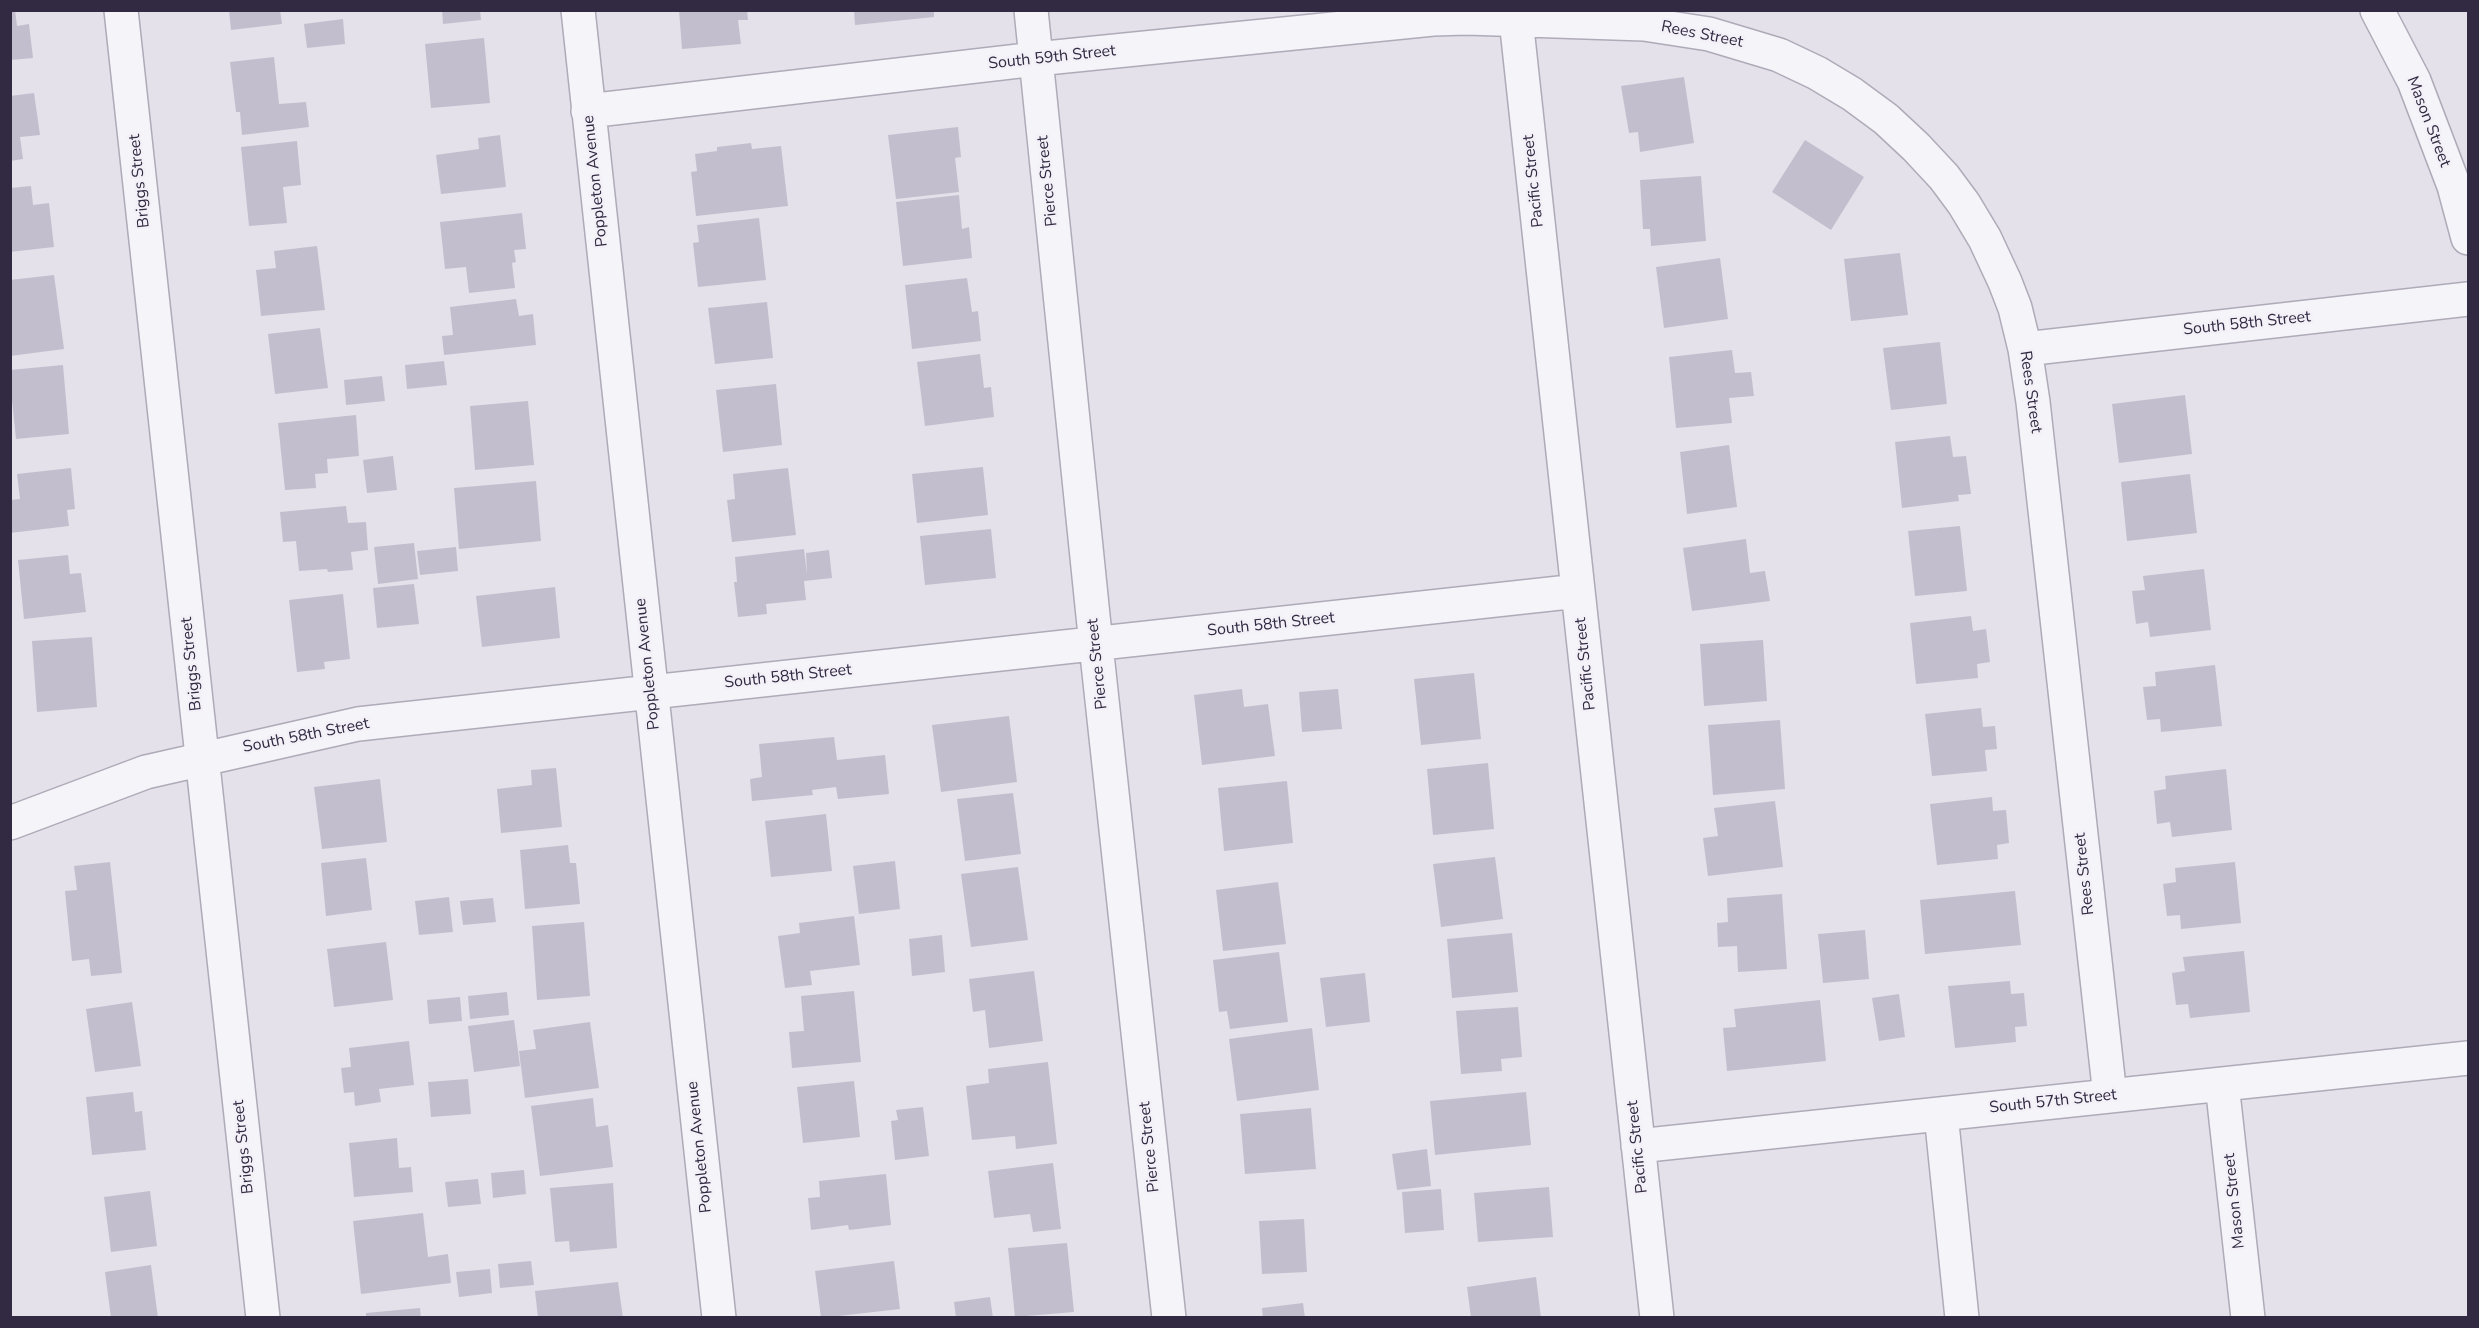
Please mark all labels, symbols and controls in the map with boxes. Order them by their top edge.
street label: Rees Street [1659,18,1745,52]
street label: South 59th Street [987,42,1117,74]
street label: Mason Street [2402,74,2454,170]
street label: Poppleton Avenue [580,114,612,248]
street label: Briggs Street [126,133,154,229]
street label: Pierce Street [1034,134,1062,228]
street label: Pacific Street [1520,134,1548,228]
street label: South 58th Street [2182,308,2312,340]
street label: Rees Street [2015,350,2045,434]
street label: Poppleton Avenue [632,597,664,731]
street label: South 58th Street [1206,609,1336,641]
street label: Briggs Street [178,616,206,712]
street label: Pierce Street [1084,617,1112,711]
street label: Pacific Street [1572,617,1600,711]
street label: South 58th Street [723,661,853,693]
street label: South 58th Street [241,714,371,758]
street label: Rees Street [2071,832,2099,916]
street label: Poppleton Avenue [684,1080,716,1214]
street label: South 57th Street [1988,1086,2118,1118]
street label: Briggs Street [230,1099,258,1195]
street label: Pierce Street [1136,1100,1164,1194]
street label: Pacific Street [1624,1100,1652,1194]
street label: Mason Street [2220,1152,2250,1250]

